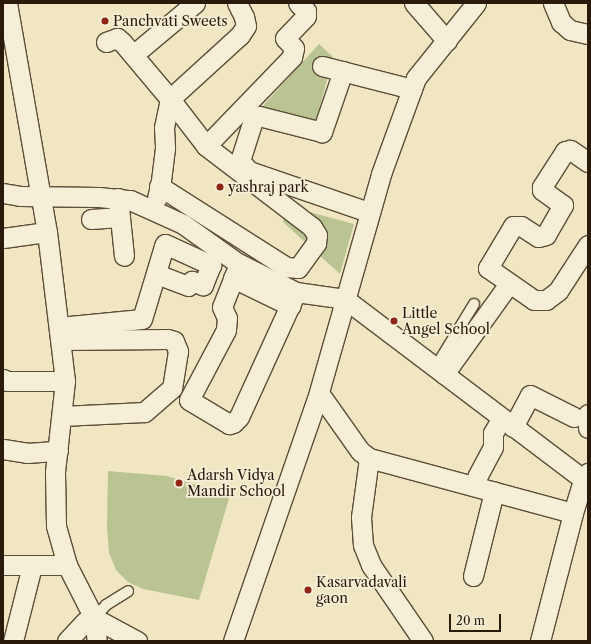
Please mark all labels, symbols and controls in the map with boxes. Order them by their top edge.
place label: Panchvati Sweets [113,13,228,29]
marker: Panchvati Sweets [100,16,110,26]
place label: yashraj park [228,179,309,195]
marker: yashraj park [215,182,225,192]
place label: Little Angel School [402,305,490,338]
marker: Little Angel School [389,316,399,326]
place label: Adarsh Vidya Mandir School [187,467,285,500]
marker: Adarsh Vidya Mandir School [174,478,184,488]
place label: Kasarvadavali gaon [316,574,407,606]
marker: Kasarvadavali gaon [303,585,313,595]
scale bar [451,606,503,632]
text: 20 m [456,613,485,628]

